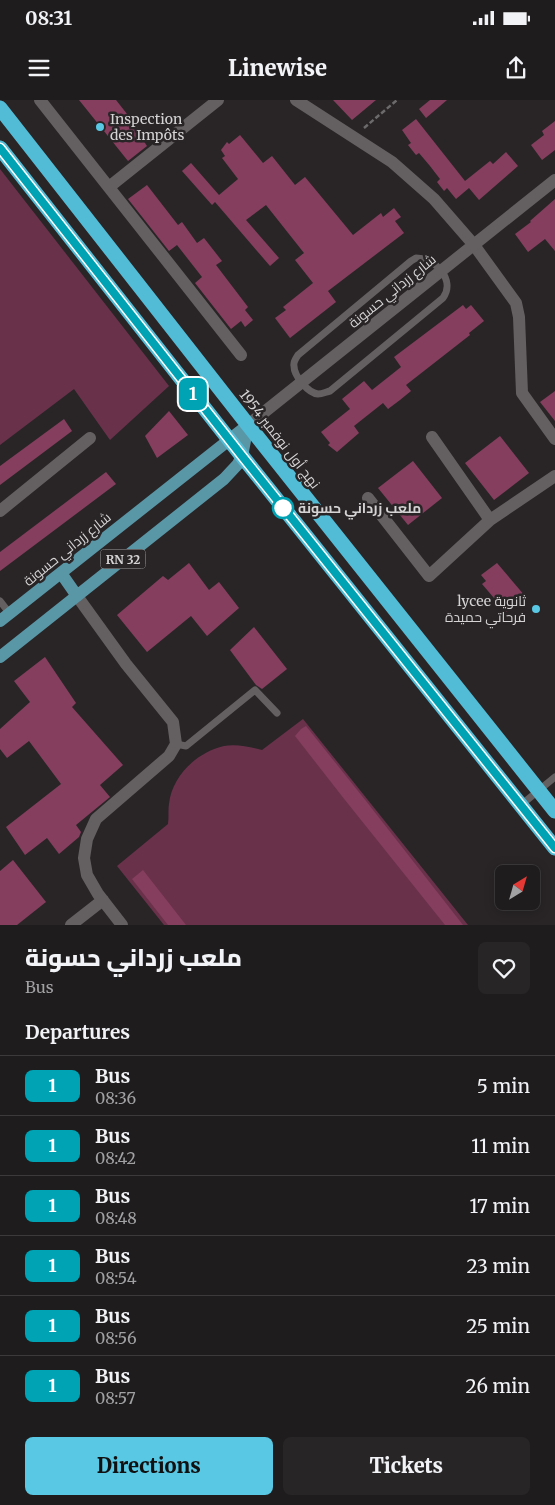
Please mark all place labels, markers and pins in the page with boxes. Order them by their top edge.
place label: Inspection des Impôts [110,110,184,144]
marker: Inspection des Impôts [94,121,106,133]
marker: ملعب زرداني حسونة [272,497,294,519]
place label: ملعب زرداني حسونة [298,499,421,520]
place label: lycee ثانوية فرحاتي حميدة [445,592,526,629]
marker: lycee ثانوية فرحاتي حميدة [530,603,542,615]

